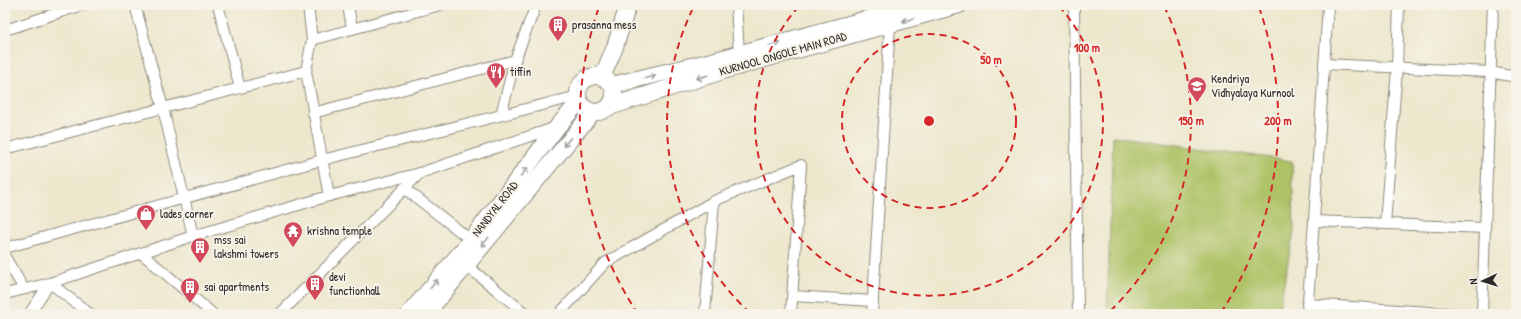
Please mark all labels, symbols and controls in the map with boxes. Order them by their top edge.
building icon: prasanna mess [547,14,569,42]
place label: prasanna mess [572,16,637,33]
one-way arrow [902,16,915,24]
street label: KURNOOL ONGOLE MAIN ROAD [717,27,849,80]
text: 100 m [1074,39,1100,56]
one-way arrow [769,40,782,47]
text: 50 m [980,51,1002,68]
restaurant icon: tiffin [485,61,507,89]
place label: tiffin [510,63,531,80]
place label: Kendriya Vidhyalaya Kurnool [1211,70,1295,101]
one-way arrow [643,72,656,80]
one-way arrow [696,74,709,81]
school or university icon: Kendriya Vidhyalaya Kurnool [1186,75,1208,103]
text: 150 m [1178,112,1204,129]
text: 200 m [1264,112,1292,129]
centre of rings [922,114,936,128]
one-way arrow [563,137,572,147]
one-way arrow [519,166,528,177]
street label: NANDYAL ROAD [467,177,522,240]
shop icon: lades corner [135,203,157,231]
place label: lades corner [160,205,214,222]
temple icon: krishna temple [282,220,304,248]
place label: krishna temple [307,222,372,239]
place label: mss sai lakshmi towers [214,231,279,262]
building icon: mss sai lakshmi towers [189,236,211,264]
one-way arrow [480,237,489,248]
north arrow [1463,261,1503,301]
place label: devi functionhall [329,268,381,299]
building icon: devi functionhall [304,273,326,301]
building icon: sai apartments [179,276,201,304]
place label: sai apartments [204,278,270,295]
text: N [1466,278,1480,285]
one-way arrow [429,279,438,290]

